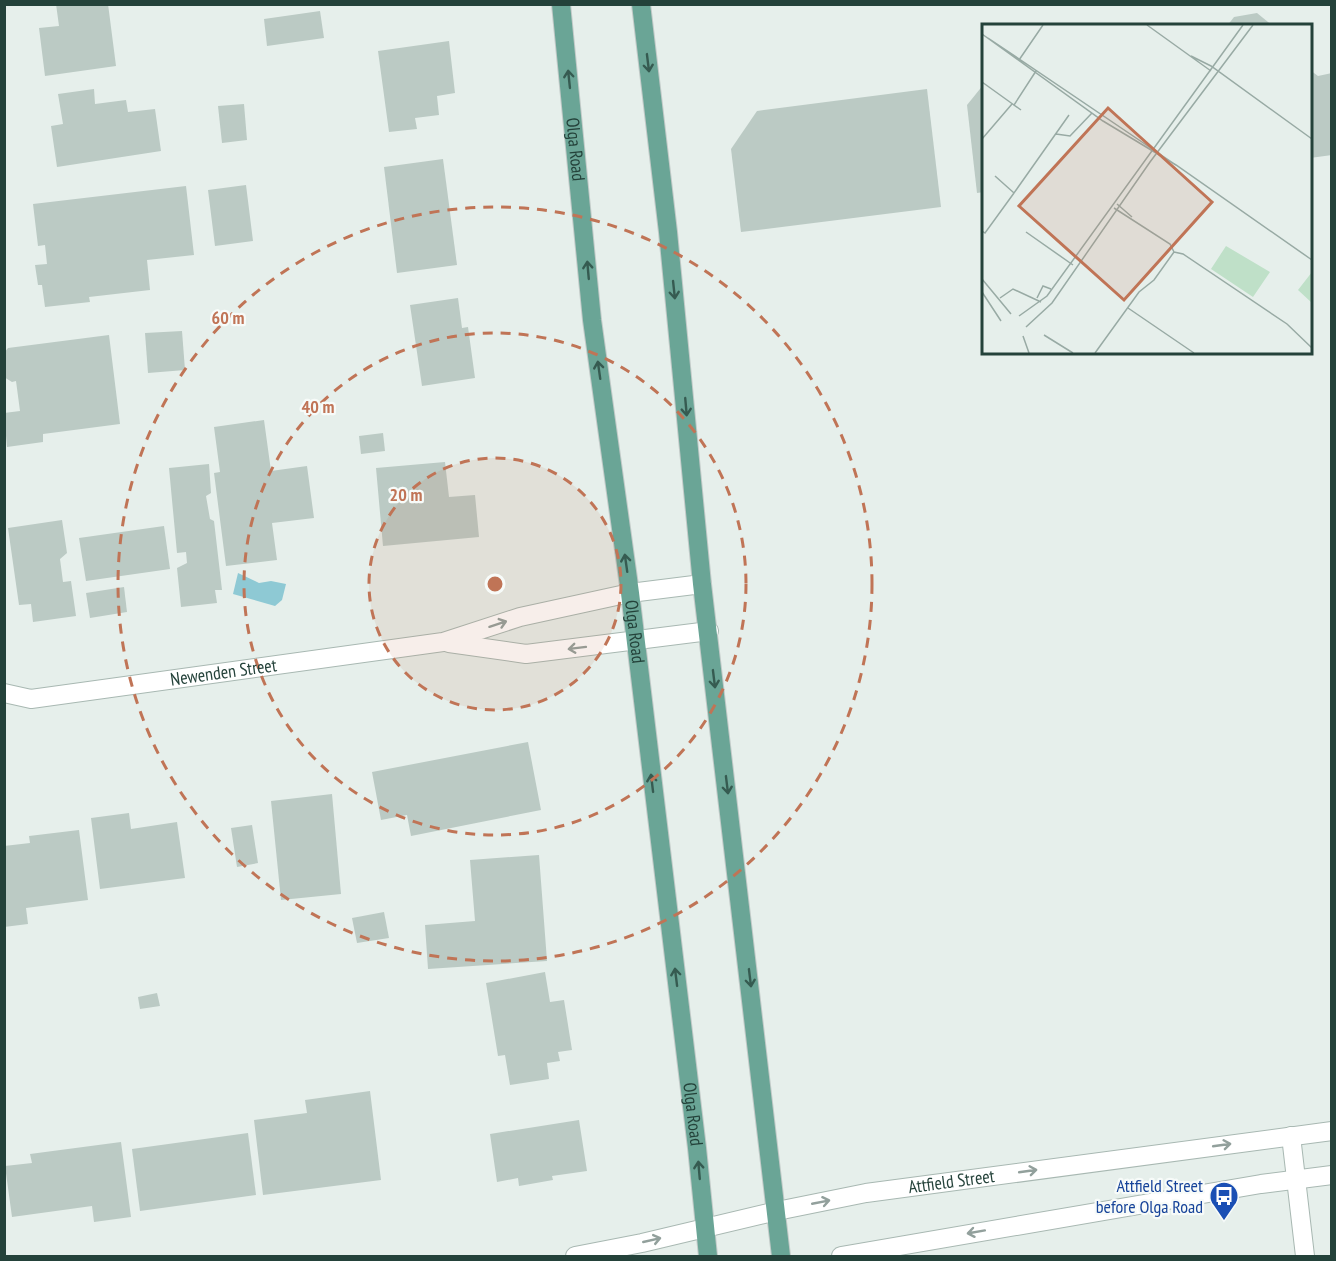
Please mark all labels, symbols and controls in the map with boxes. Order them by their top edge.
inset map [982,24,1312,354]
one-way arrow [643,52,654,72]
one-way arrow [563,69,574,89]
street label: Olga Road [561,116,590,182]
one-way arrow [582,261,593,281]
one-way arrow [669,280,680,300]
text: 60 m [212,306,244,329]
one-way arrow [593,360,604,380]
text: 40 m [302,395,334,418]
one-way arrow [681,396,692,416]
text: 20 m [390,483,422,506]
one-way arrow [620,554,631,573]
centre of rings [485,574,505,594]
street label: Olga Road [620,599,650,664]
one-way arrow [488,618,507,629]
one-way arrow [568,642,588,653]
street label: Newenden Street [169,653,278,691]
one-way arrow [709,668,720,688]
one-way arrow [646,774,657,793]
one-way arrow [722,774,733,794]
one-way arrow [670,967,681,987]
one-way arrow [745,968,756,988]
street label: Olga Road [678,1081,709,1147]
one-way arrow [1211,1140,1231,1151]
one-way arrow [693,1161,704,1181]
street label: Attfield Street [907,1164,996,1198]
one-way arrow [1018,1166,1038,1177]
place label: Attfield Street before Olga Road [1096,1174,1203,1218]
bus stop icon: Attfield Street before Olga Road [1208,1180,1240,1222]
one-way arrow [811,1196,831,1207]
one-way arrow [966,1227,986,1238]
one-way arrow [643,1234,662,1246]

